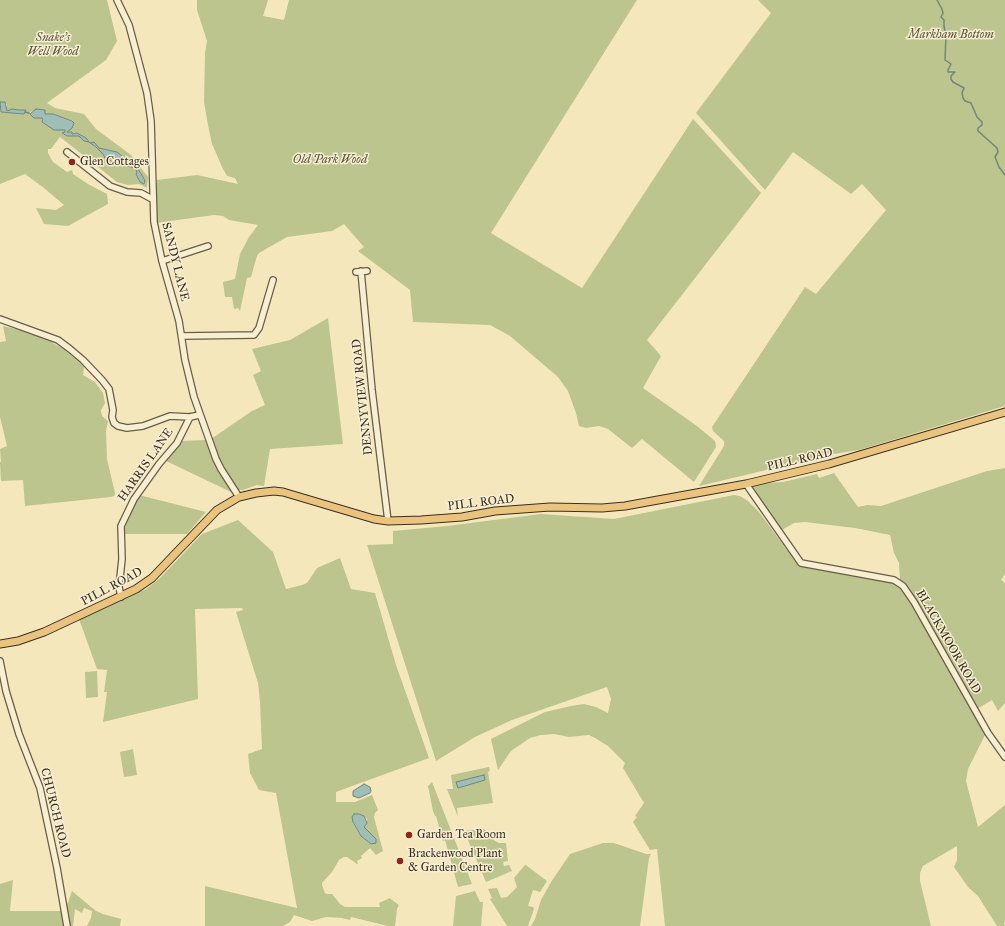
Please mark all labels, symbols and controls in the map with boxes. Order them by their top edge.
park label: Markham Bottom [908,28,994,42]
park label: Snake's Well Wood [28,31,78,59]
park label: Old Park Wood [293,153,367,167]
place label: Glen Cottages [80,155,149,169]
marker: Glen Cottages [67,157,77,167]
street label: SANDY LANE [158,221,192,303]
street label: DENNYVIEW ROAD [350,338,376,456]
street label: HARRIS LANE [115,426,177,504]
street label: PILL ROAD [766,445,834,475]
street label: PILL ROAD [447,492,515,514]
street label: PILL ROAD [79,565,145,609]
street label: BLACKMOOR ROAD [912,587,984,697]
street label: CHURCH ROAD [37,767,73,859]
place label: Garden Tea Room [417,828,506,842]
marker: Garden Tea Room [404,830,414,840]
place label: Brackenwood Plant & Garden Centre [408,847,502,875]
marker: Brackenwood Plant & Garden Centre [395,856,405,866]

